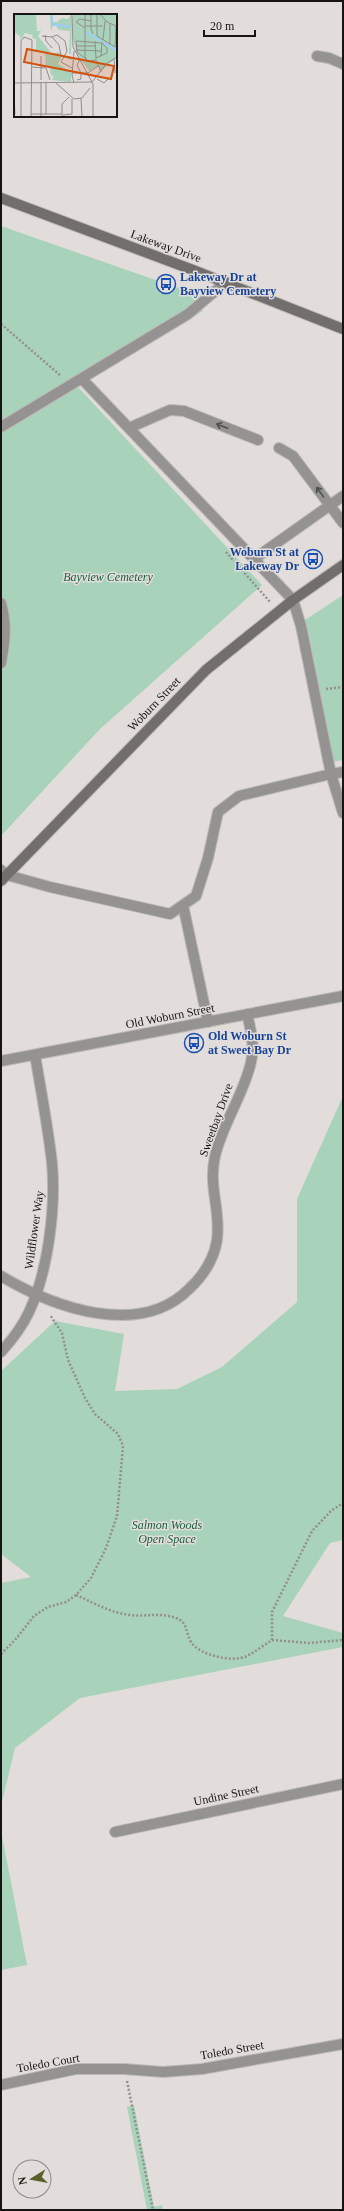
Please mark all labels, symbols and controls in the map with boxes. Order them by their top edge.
scale bar [204,12,255,38]
inset map [14,14,117,117]
text: 20 m [210,19,235,33]
street label: Lakeway Drive [129,227,203,265]
place label: Lakeway Dr at Bayview Cemetery [180,270,276,298]
bus stop icon: Lakeway Dr at Bayview Cemetery [155,273,177,295]
one-way arrow [216,421,228,429]
one-way arrow [316,487,324,498]
place label: Woburn St at Lakeway Dr [230,545,300,573]
bus stop icon: Woburn St at Lakeway Dr [302,548,324,570]
park label: Bayview Cemetery [63,570,153,584]
street label: Woburn Street [125,674,184,734]
street label: Old Woburn Street [124,1000,216,1031]
place label: Old Woburn St at Sweet Bay Dr [208,1029,292,1057]
bus stop icon: Old Woburn St at Sweet Bay Dr [183,1032,205,1054]
street label: Sweetbay Drive [196,1081,236,1159]
street label: Wildflower Way [22,1190,46,1270]
park label: Salmon Woods Open Space [132,1518,203,1546]
street label: Undine Street [192,1781,261,1809]
street label: Toledo Street [199,2037,265,2062]
street label: Toledo Court [16,2050,81,2075]
north arrow [12,2159,52,2199]
text: N [16,2176,29,2186]

